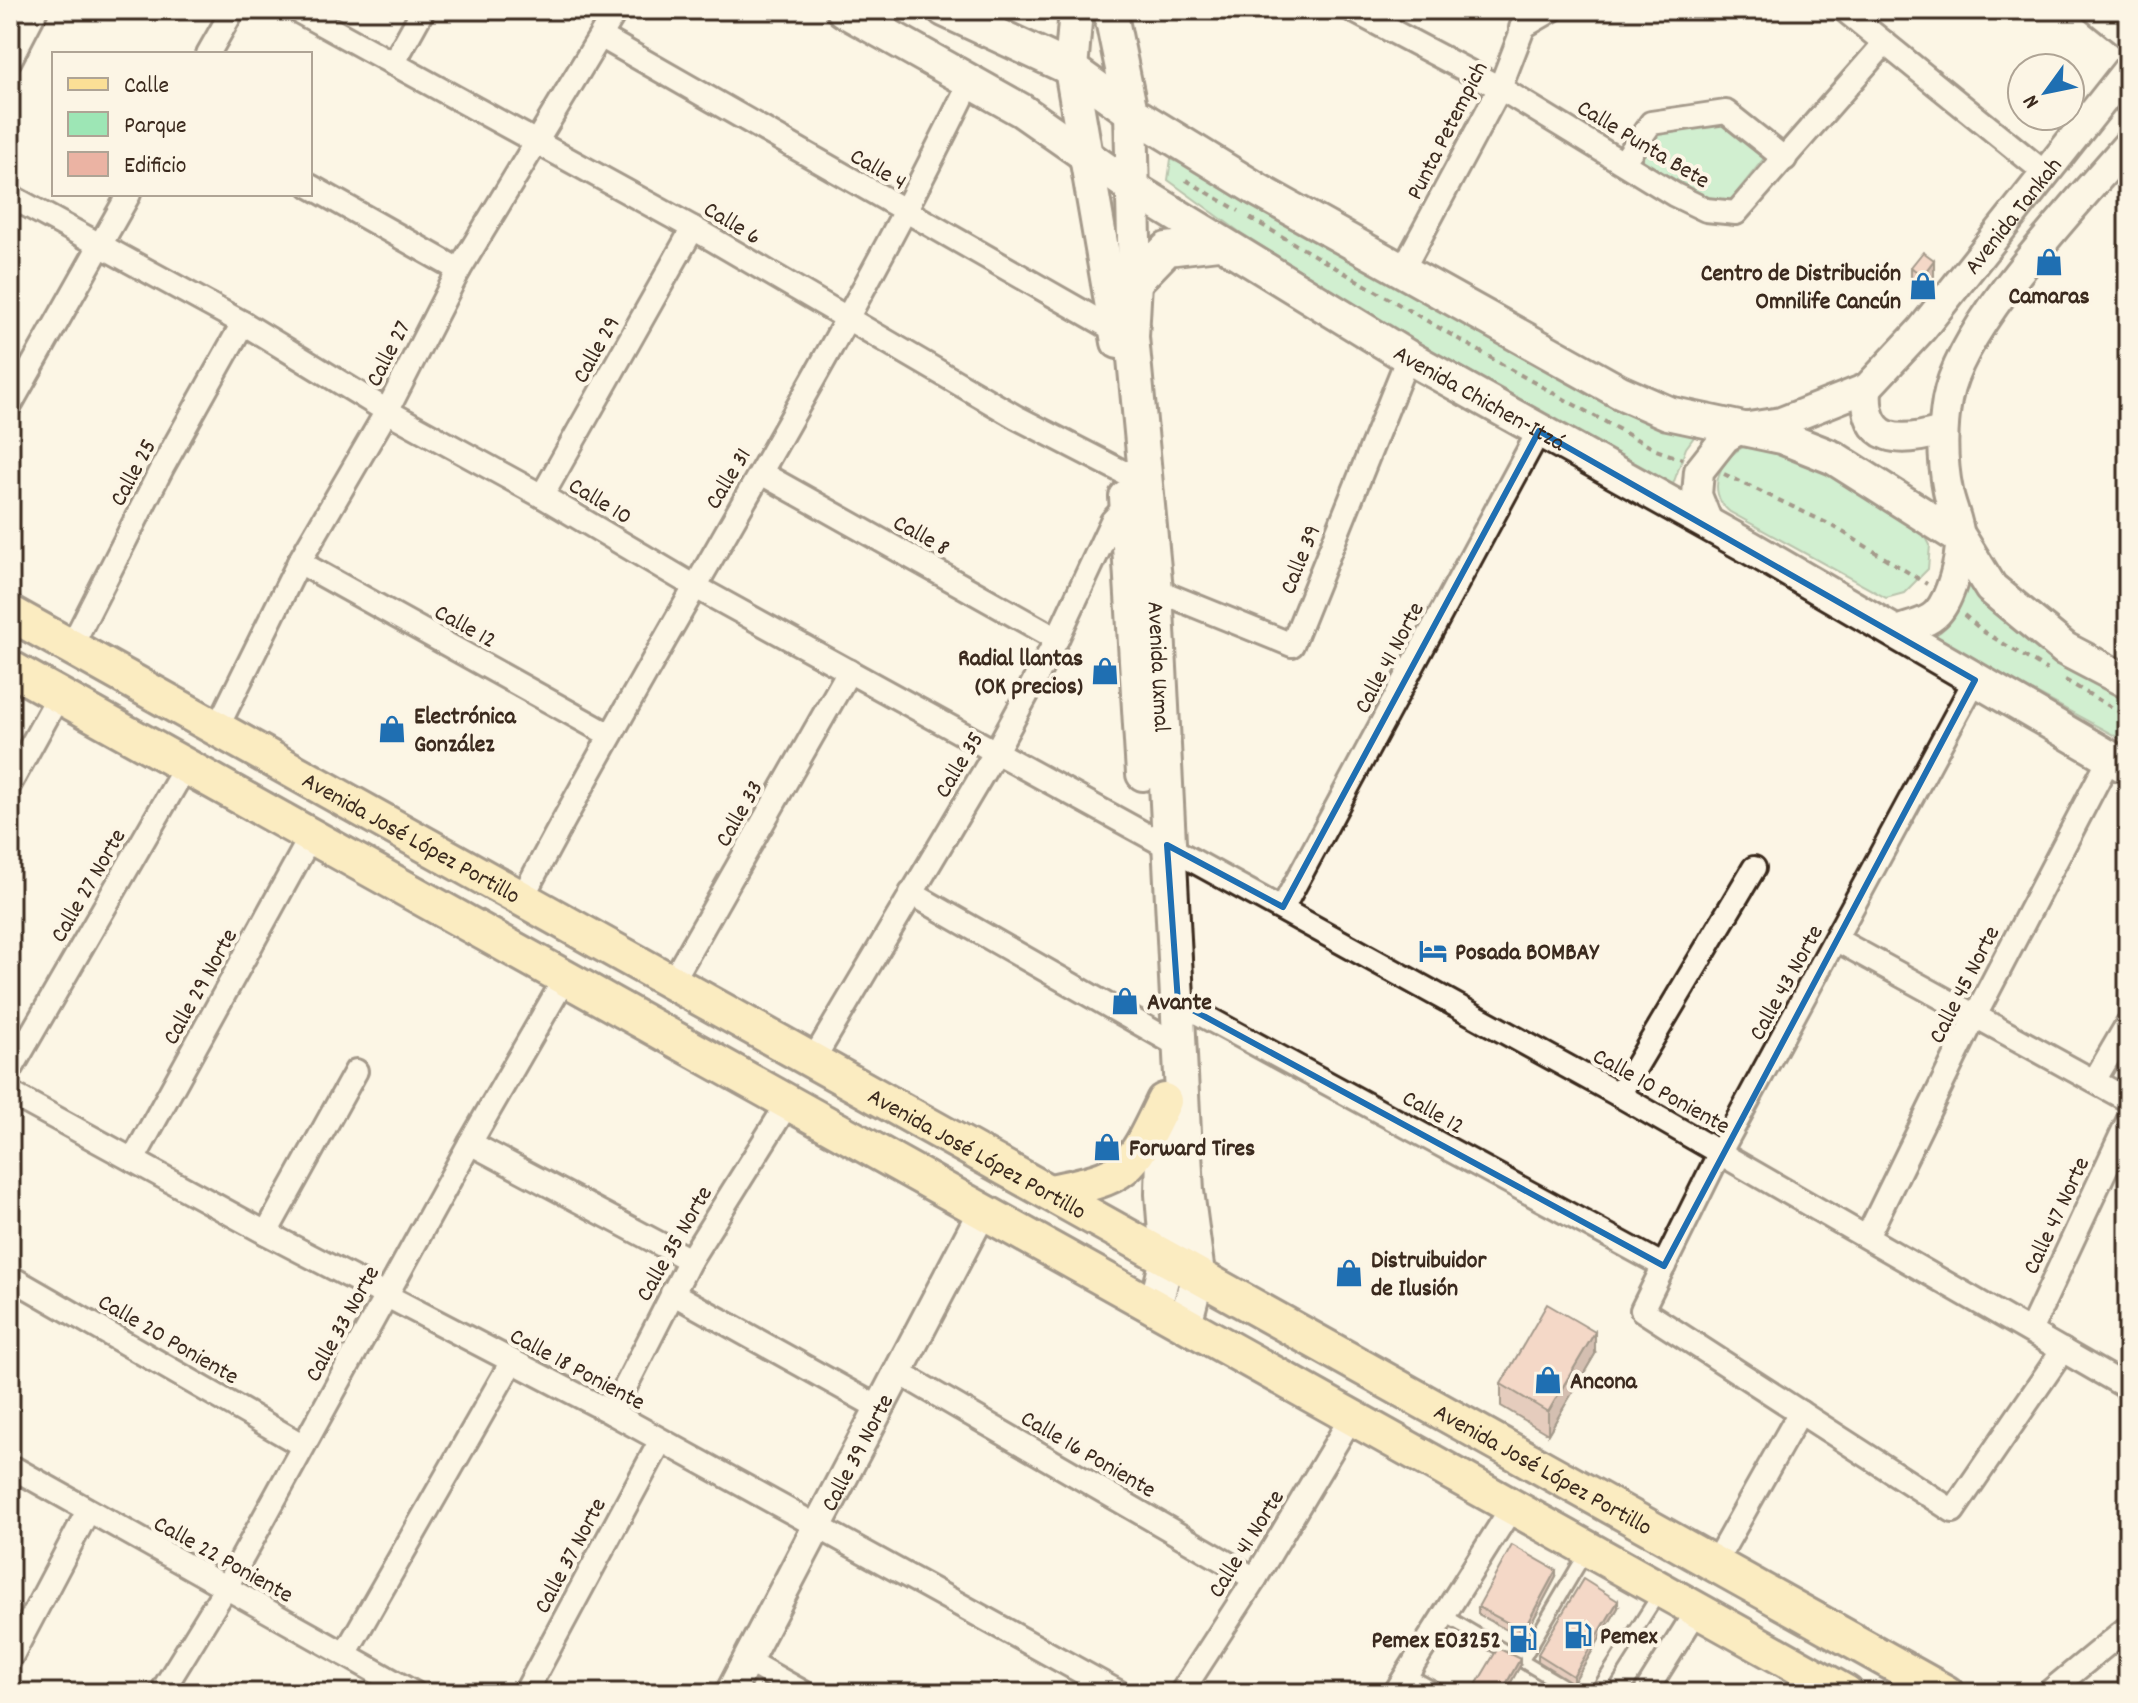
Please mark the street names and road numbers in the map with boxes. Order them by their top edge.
street label: Punta Petempich [1399,56,1498,207]
street label: Calle Punta Bete [1569,92,1715,199]
street label: Calle 4 [843,141,912,200]
street label: Avenida Tankah [1957,151,2072,283]
street label: Calle 6 [696,194,767,255]
street label: Calle 29 [565,311,630,390]
street label: Calle 27 [359,315,421,393]
street label: Avenida Chichen-Itzá [1386,338,1571,461]
street label: Calle 25 [103,434,167,513]
street label: Calle 31 [698,442,761,517]
street label: Calle 10 [561,470,638,535]
street label: Calle 8 [886,507,955,566]
street label: Calle 39 [1272,520,1331,600]
street label: Calle 41 Norte [1347,596,1434,720]
street label: Calle 12 [427,597,502,659]
street label: Avenida Uxmal [1137,600,1177,733]
street label: Calle 35 [927,726,994,805]
street label: Avenida José López Portillo [295,765,526,914]
street label: Calle 33 [708,775,773,854]
street label: Calle 27 Norte [43,823,136,950]
street label: Calle 43 Norte [1742,919,1833,1047]
street label: Calle 45 Norte [1921,921,2010,1050]
street label: Calle 29 Norte [156,923,248,1052]
street label: Calle 10 Poniente [1586,1041,1735,1144]
street label: Avenida José López Portillo [861,1081,1092,1230]
street label: Calle 12 [1395,1083,1470,1145]
street label: Calle 47 Norte [2016,1152,2100,1281]
street label: Calle 35 Norte [629,1180,723,1309]
street label: Calle 33 Norte [298,1260,390,1389]
street label: Calle 20 Poniente [91,1286,244,1395]
street label: Calle 18 Poniente [503,1321,650,1421]
street label: Calle 39 Norte [814,1389,904,1518]
street label: Avenida José López Portillo [1427,1397,1657,1546]
street label: Calle 16 Poniente [1014,1403,1161,1508]
street label: Calle 41 Norte [1201,1484,1294,1605]
street label: Calle 37 Norte [527,1492,616,1620]
street label: Calle 22 Poniente [146,1508,299,1613]

